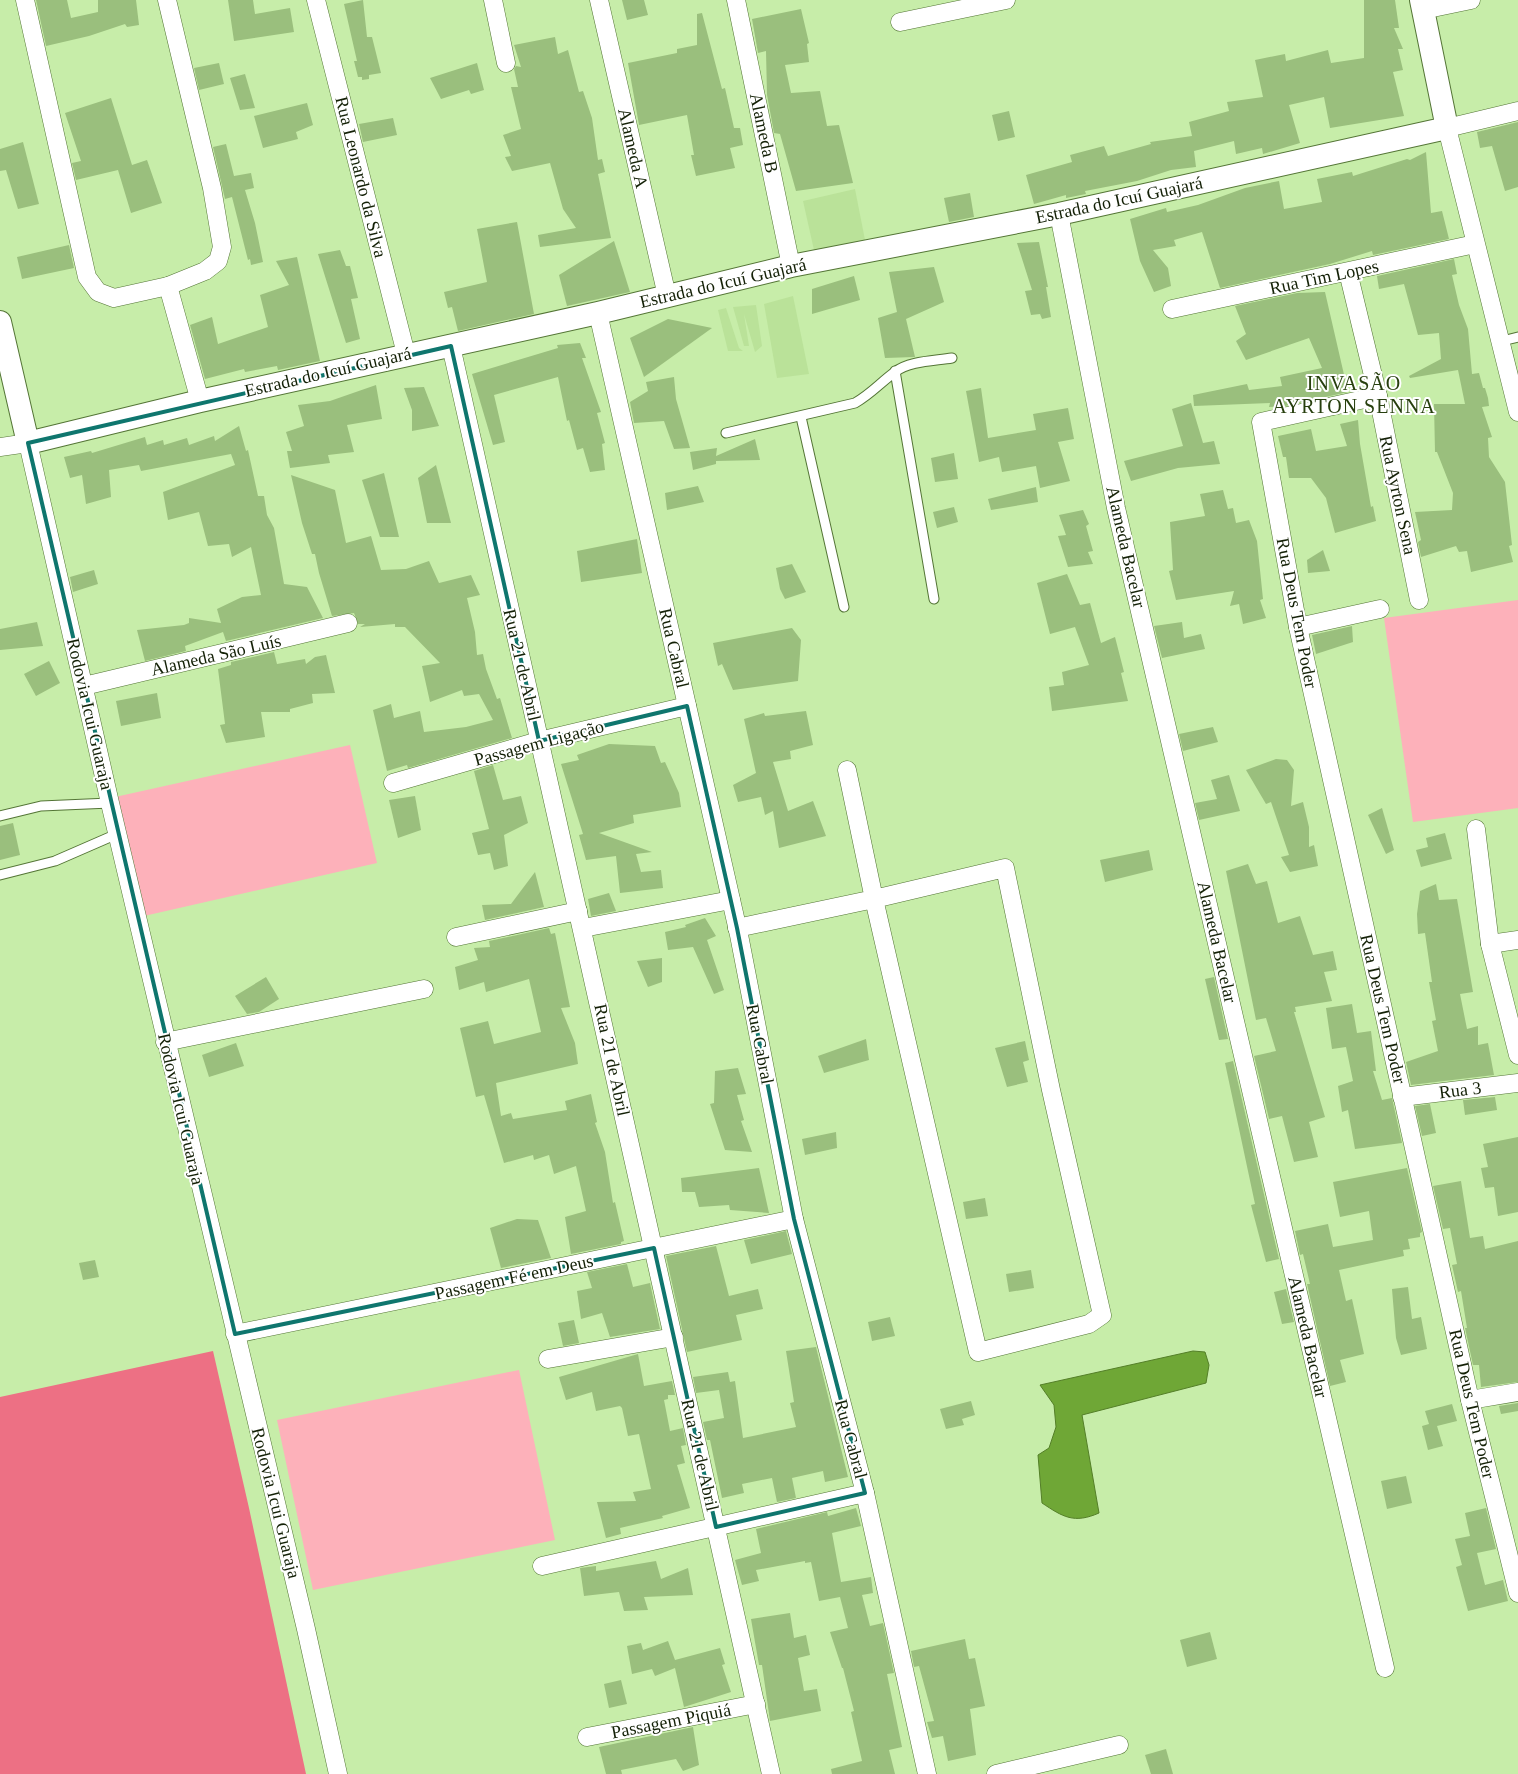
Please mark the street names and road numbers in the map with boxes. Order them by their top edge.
street label: Alameda B [746,91,782,175]
street label: Rua Leonardo da Silva [331,94,391,260]
street label: Alameda A [614,106,652,190]
street label: Estrada do Icuí Guajará [1034,173,1204,227]
street label: Estrada do Icuí Guajará [638,254,808,312]
street label: Rua Tim Lopes [1268,256,1380,298]
street label: Estrada do Icuí Guajará [243,343,413,401]
street label: Rua Ayrton Sena [1376,434,1420,556]
street label: Alameda Bacelar [1102,484,1150,610]
street label: Rua Deus Tem Poder [1273,536,1321,690]
street label: Rua Cabral [655,606,693,690]
street label: Rua 21 de Abril [499,607,545,723]
street label: Alameda São Luís [149,630,283,680]
street label: Rodovia Icui Guaraja [63,636,117,792]
street label: Passagem Ligação [472,716,606,770]
street label: Alameda Bacelar [1193,879,1241,1005]
street label: Rua Deus Tem Poder [1356,932,1410,1086]
street label: Rua 21 de Abril [590,1002,634,1118]
street label: Rua Cabral [742,1002,778,1086]
street label: Rodovia Icui Guaraja [154,1031,208,1187]
street label: Rua 3 [1438,1077,1482,1103]
street label: Passagem Fé em Deus [433,1250,595,1304]
street label: Alameda Bacelar [1284,1274,1332,1400]
street label: Rua Deus Tem Poder [1445,1327,1499,1481]
street label: Rua 21 de Abril [677,1397,723,1513]
street label: Rua Cabral [831,1397,871,1481]
street label: Rodovia Icui Guaraja [248,1425,304,1581]
street label: Passagem Piquiá [609,1700,733,1742]

